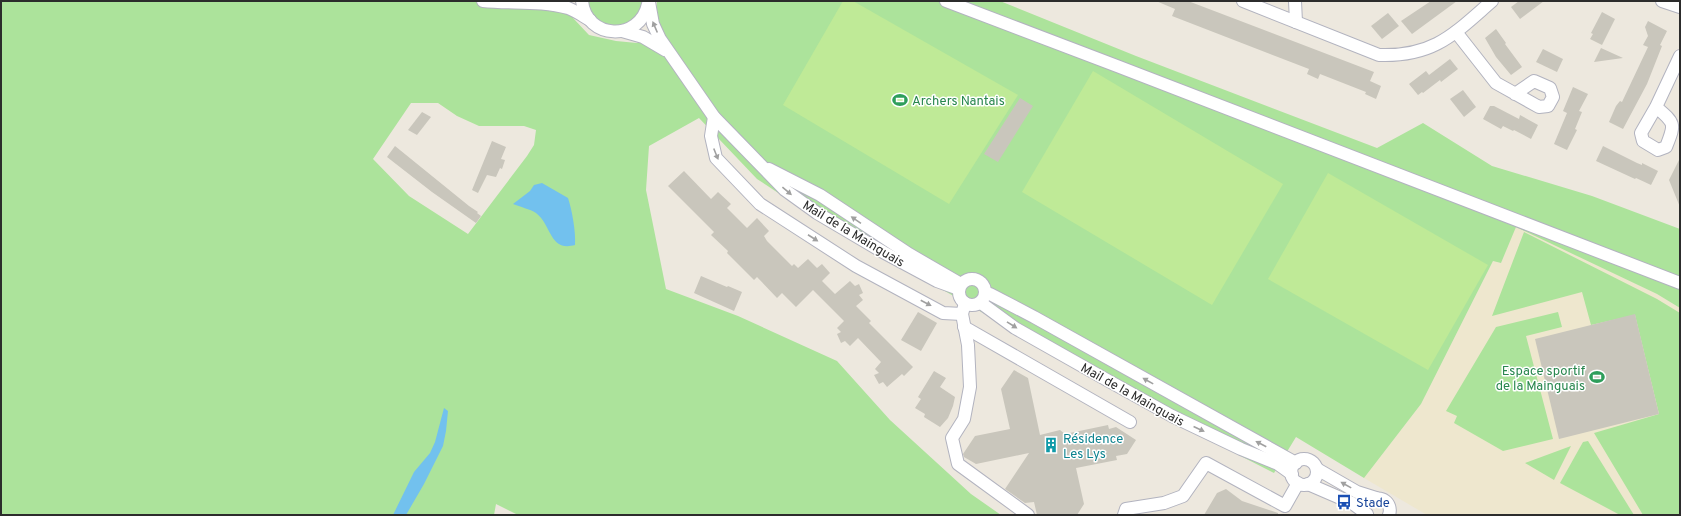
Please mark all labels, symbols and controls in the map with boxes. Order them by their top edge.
one-way arrow [651,21,657,33]
sports icon: Archers Nantais [891,91,909,109]
place label: Archers Nantais [912,94,1005,110]
one-way arrow [714,149,720,161]
one-way arrow [781,186,792,195]
street label: Mail de la Mainguais [799,198,907,271]
one-way arrow [851,216,862,223]
one-way arrow [807,235,819,242]
one-way arrow [920,300,932,307]
one-way arrow [1006,322,1018,329]
street label: Mail de la Mainguais [1077,361,1187,431]
place label: Espace sportif de la Mainguais [1496,364,1586,395]
sports icon: Espace sportif de la Mainguais [1588,368,1606,386]
one-way arrow [1142,377,1154,384]
one-way arrow [1194,426,1205,432]
place label: Résidence Les Lys [1063,432,1123,463]
building icon: Résidence Les Lys [1042,436,1060,454]
one-way arrow [1256,440,1267,447]
one-way arrow [1340,482,1352,489]
bus stop icon: Stade [1335,493,1353,511]
place label: Stade [1356,496,1390,512]

